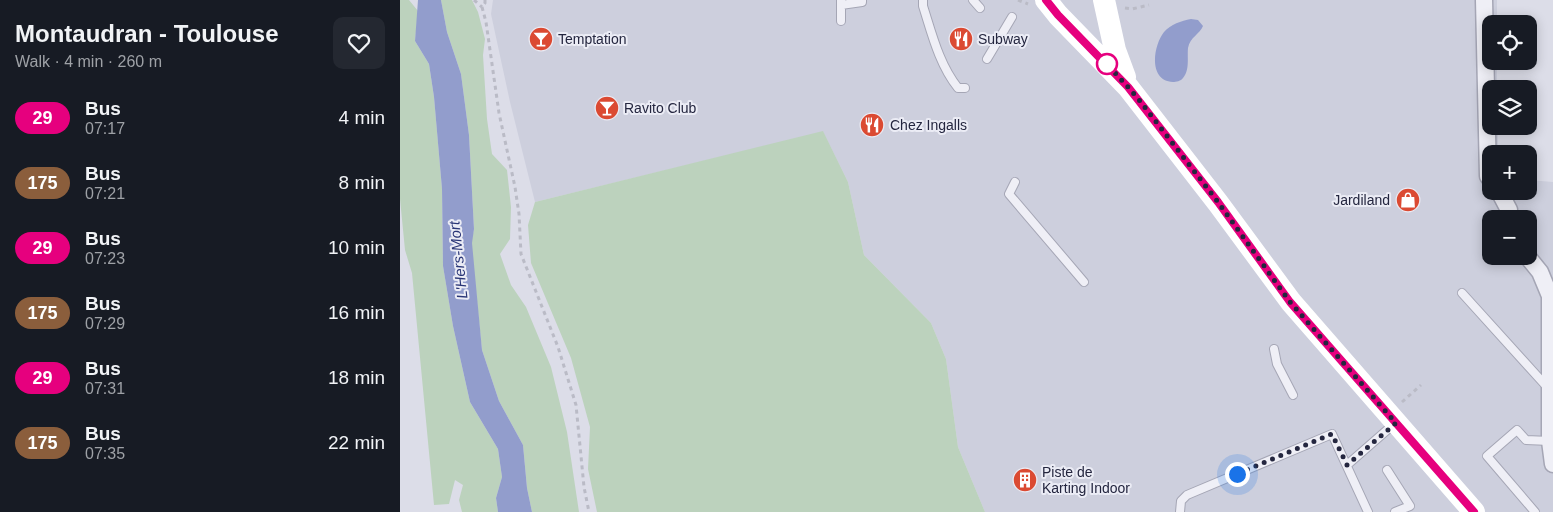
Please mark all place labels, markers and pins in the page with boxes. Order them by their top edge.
bar icon: Temptation [528,26,554,52]
restaurant icon: Subway [948,26,974,52]
place label: Temptation [558,31,626,47]
place label: Subway [978,31,1028,47]
unlabelled marker [1096,53,1118,75]
bar icon: Ravito Club [594,95,620,121]
place label: Ravito Club [624,100,697,116]
restaurant icon: Chez Ingalls [859,112,885,138]
place label: Chez Ingalls [890,117,967,133]
shop icon: Jardiland [1395,187,1421,213]
place label: Jardiland [1333,192,1390,208]
place label: Piste de Karting Indoor [1042,464,1130,496]
building icon: Piste de Karting Indoor [1012,467,1038,493]

